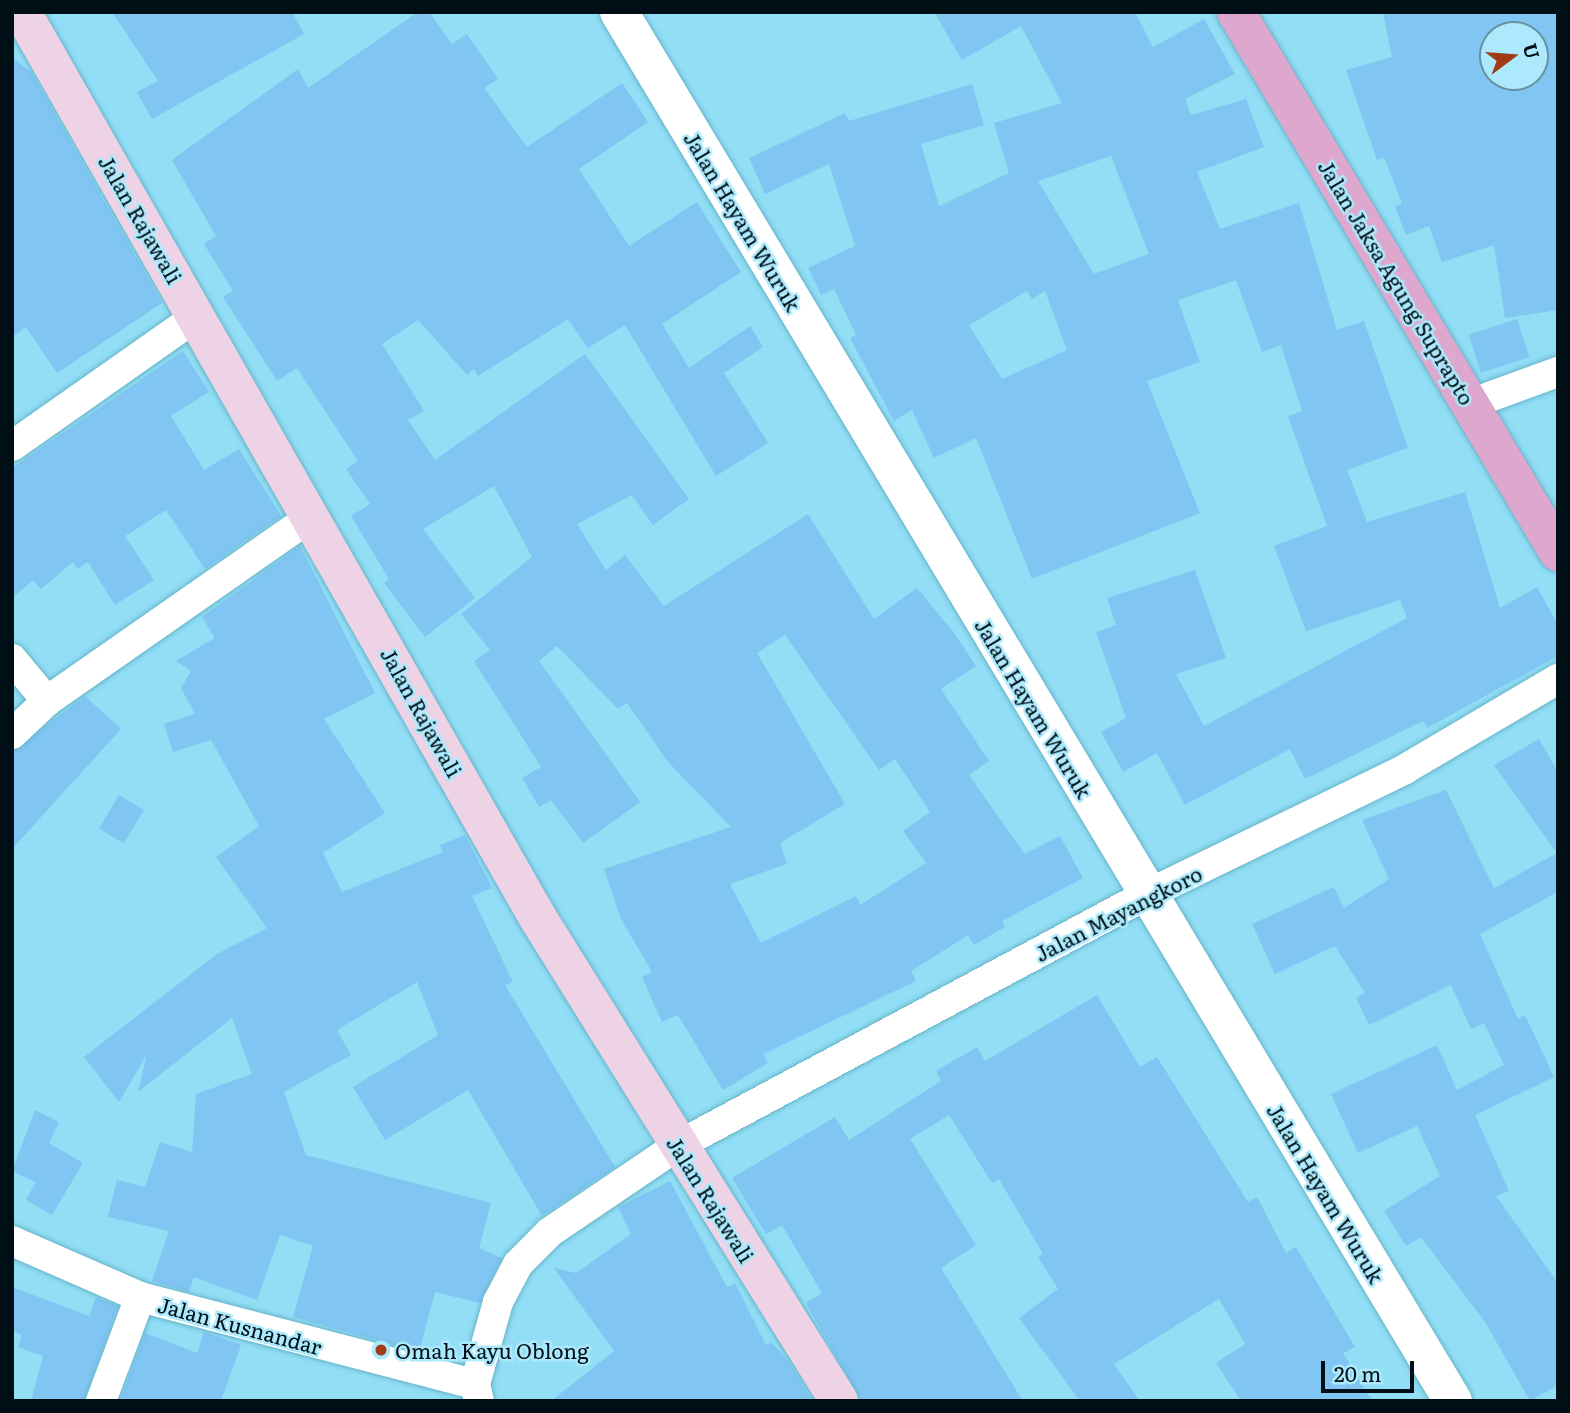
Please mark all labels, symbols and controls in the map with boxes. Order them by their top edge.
north arrow [1479,21,1549,91]
text: U [1517,40,1548,62]
street label: Jalan Hayam Wuruk [679,127,807,315]
street label: Jalan Rajawali [94,150,188,288]
street label: Jalan Jaksa Agung Suprapto [1314,155,1480,409]
street label: Jalan Hayam Wuruk [970,614,1098,802]
street label: Jalan Rajawali [376,643,468,781]
street label: Jalan Mayangkoro [1030,860,1206,966]
street label: Jalan Hayam Wuruk [1262,1099,1390,1287]
street label: Jalan Rajawali [662,1131,760,1267]
street label: Jalan Kusnandar [155,1291,325,1359]
place label: Omah Kayu Oblong [395,1337,589,1363]
marker: Omah Kayu Oblong [373,1342,389,1358]
scale bar [1325,1346,1418,1390]
text: 20 m [1334,1357,1381,1388]

